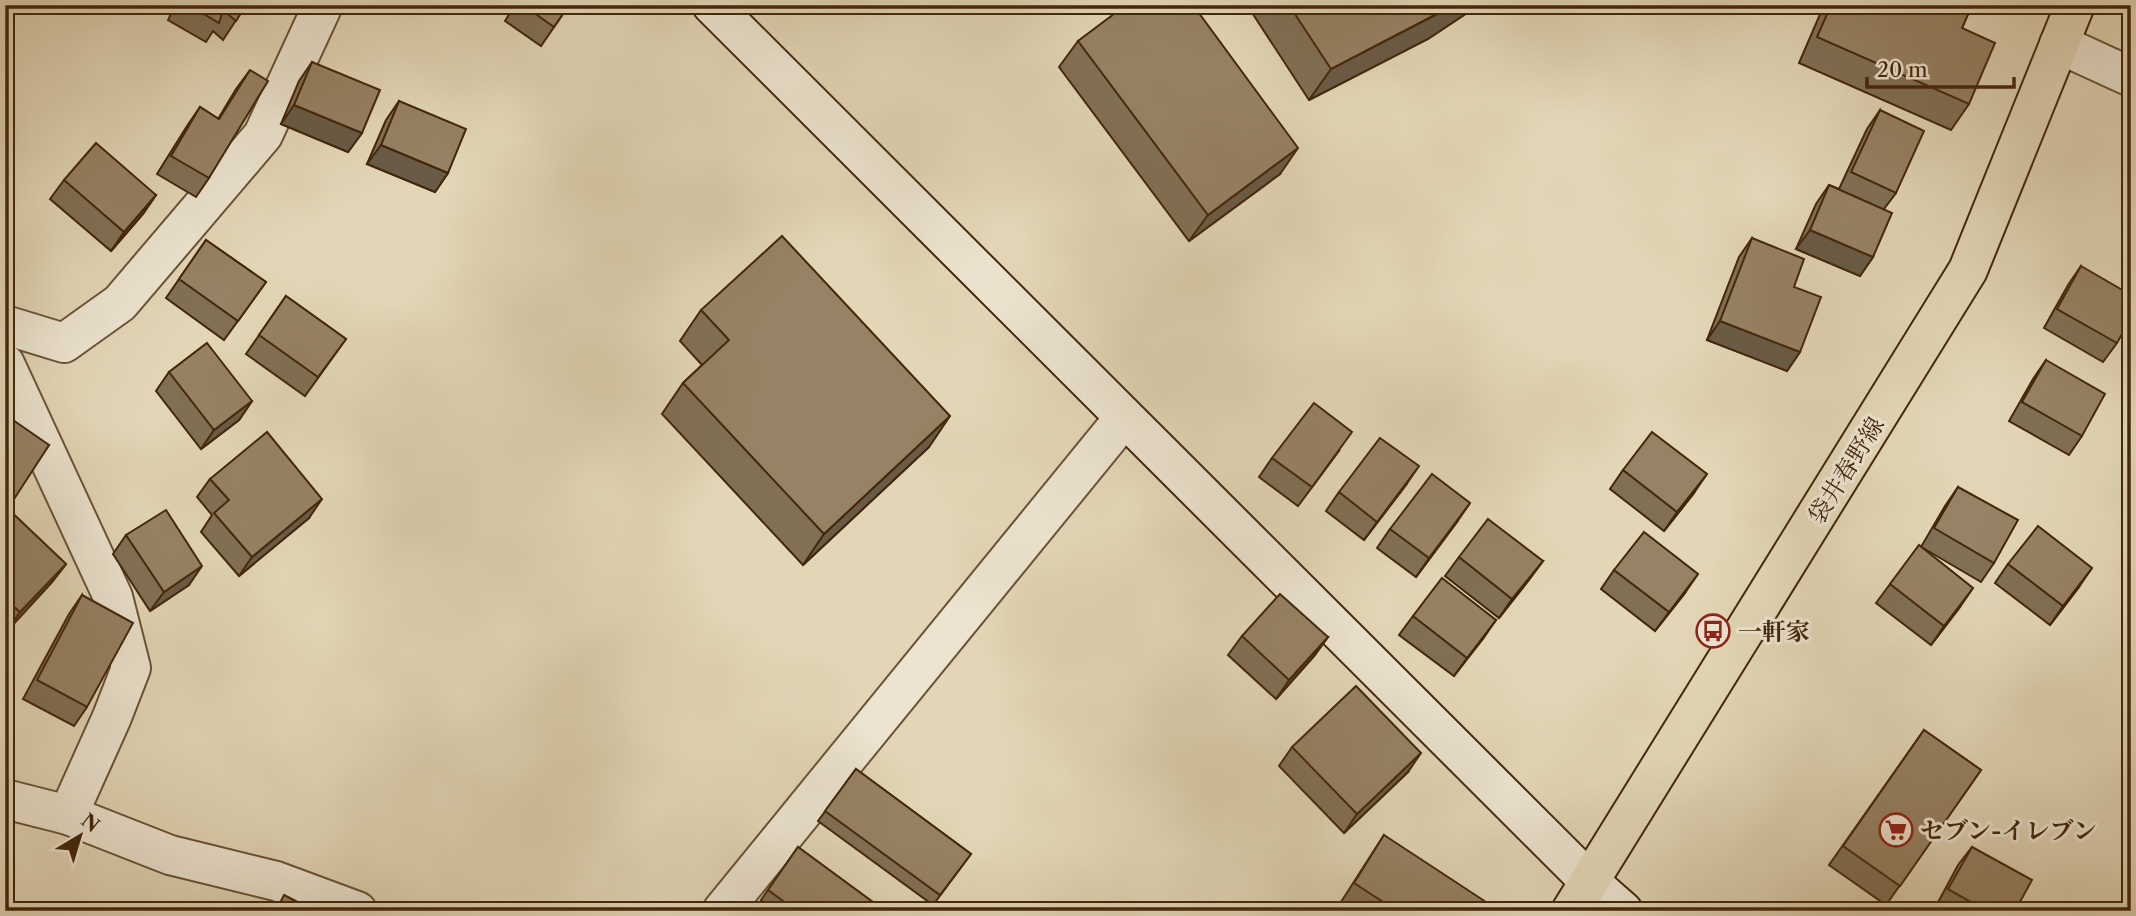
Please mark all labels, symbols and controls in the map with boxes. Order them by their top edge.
scale bar [1867,46,2014,90]
text: 20 m [1877,57,1928,82]
street label: 袋井春野線 [1802,411,1890,529]
bus stop icon: 一軒家 [1694,612,1732,650]
place label: 一軒家 [1738,617,1810,646]
north arrow [46,800,116,870]
text: N [77,809,104,837]
supermarket icon: セブン-イレブン [1877,811,1915,849]
place label: セブン-イレブン [1920,816,2097,845]

